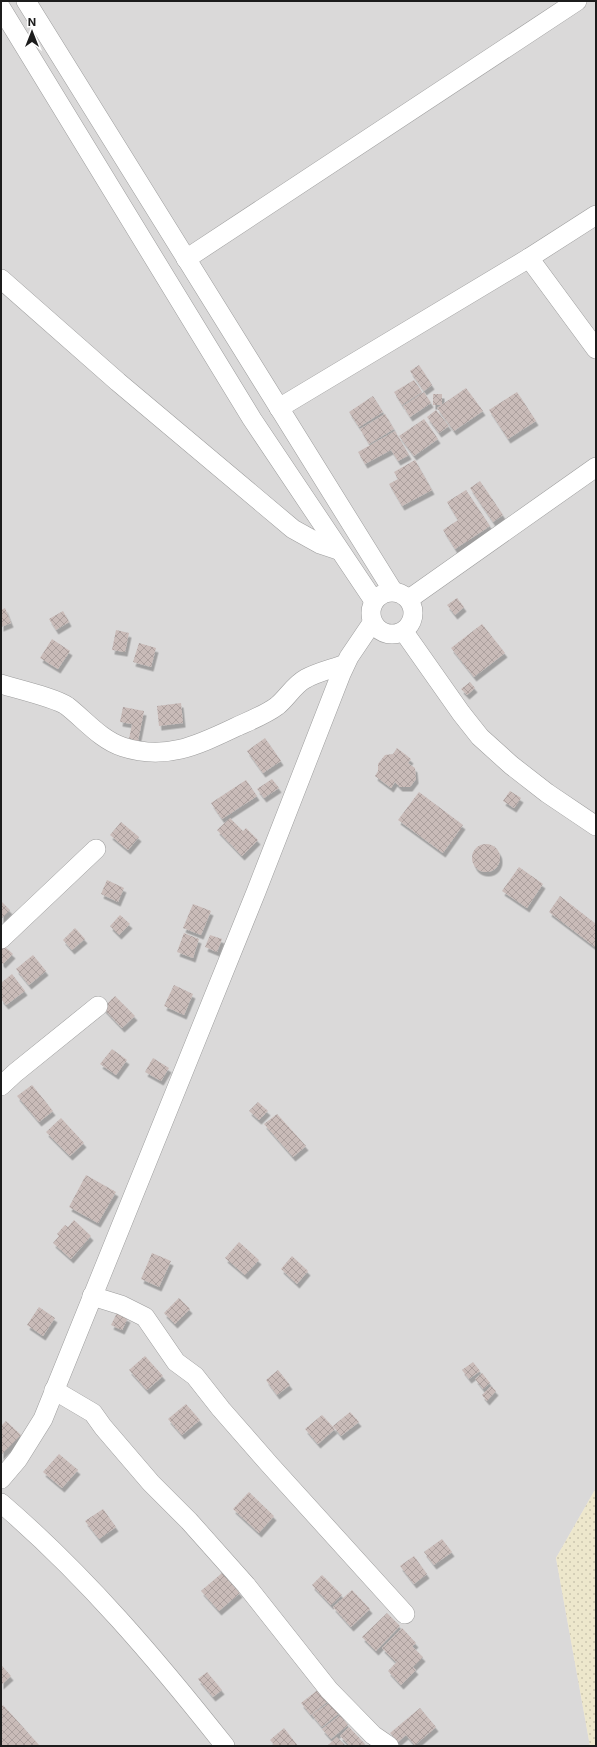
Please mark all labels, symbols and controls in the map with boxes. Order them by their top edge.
north arrow [12,12,52,52]
text: N [28,15,36,29]

